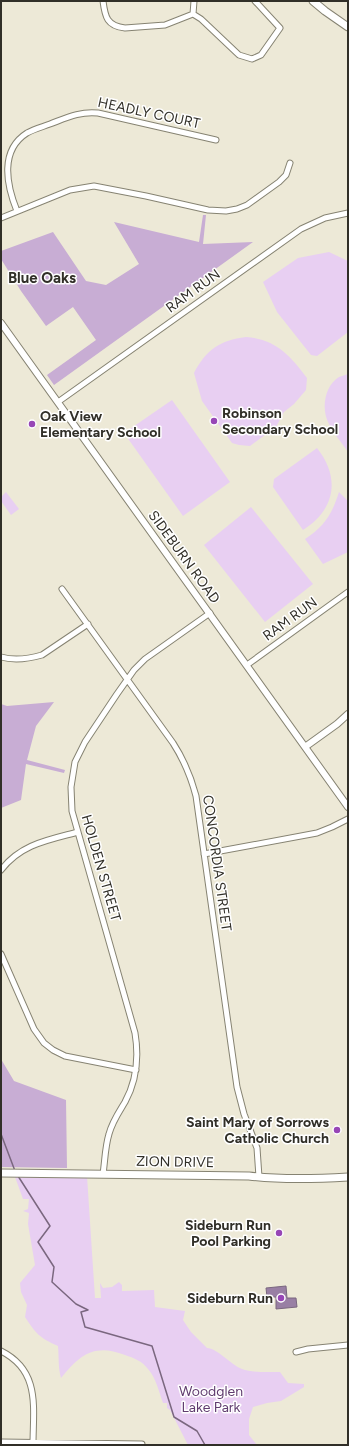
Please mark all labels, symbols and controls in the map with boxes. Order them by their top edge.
street label: HEADLY COURT [96,94,202,132]
street label: RAM RUN [162,266,224,316]
district label: Blue Oaks [8,269,76,287]
place label: Robinson Secondary School [222,405,338,438]
place label: Oak View Elementary School [40,408,161,441]
marker: Robinson Secondary School [209,416,219,426]
marker: Oak View Elementary School [27,419,37,429]
street label: SIDEBURN ROAD [145,507,223,607]
street label: RAM RUN [259,594,321,644]
street label: CONCORDIA STREET [199,794,235,932]
street label: HOLDEN STREET [78,813,124,924]
place label: Saint Mary of Sorrows Catholic Church [186,1114,329,1147]
marker: Saint Mary of Sorrows Catholic Church [332,1125,342,1135]
street label: ZION DRIVE [136,1153,214,1171]
place label: Sideburn Run Pool Parking [185,1217,271,1250]
marker: Sideburn Run Pool Parking [274,1228,284,1238]
place label: Sideburn Run [187,1290,273,1307]
marker: Sideburn Run [276,1293,286,1303]
park label: Woodglen Lake Park [179,1383,243,1416]

